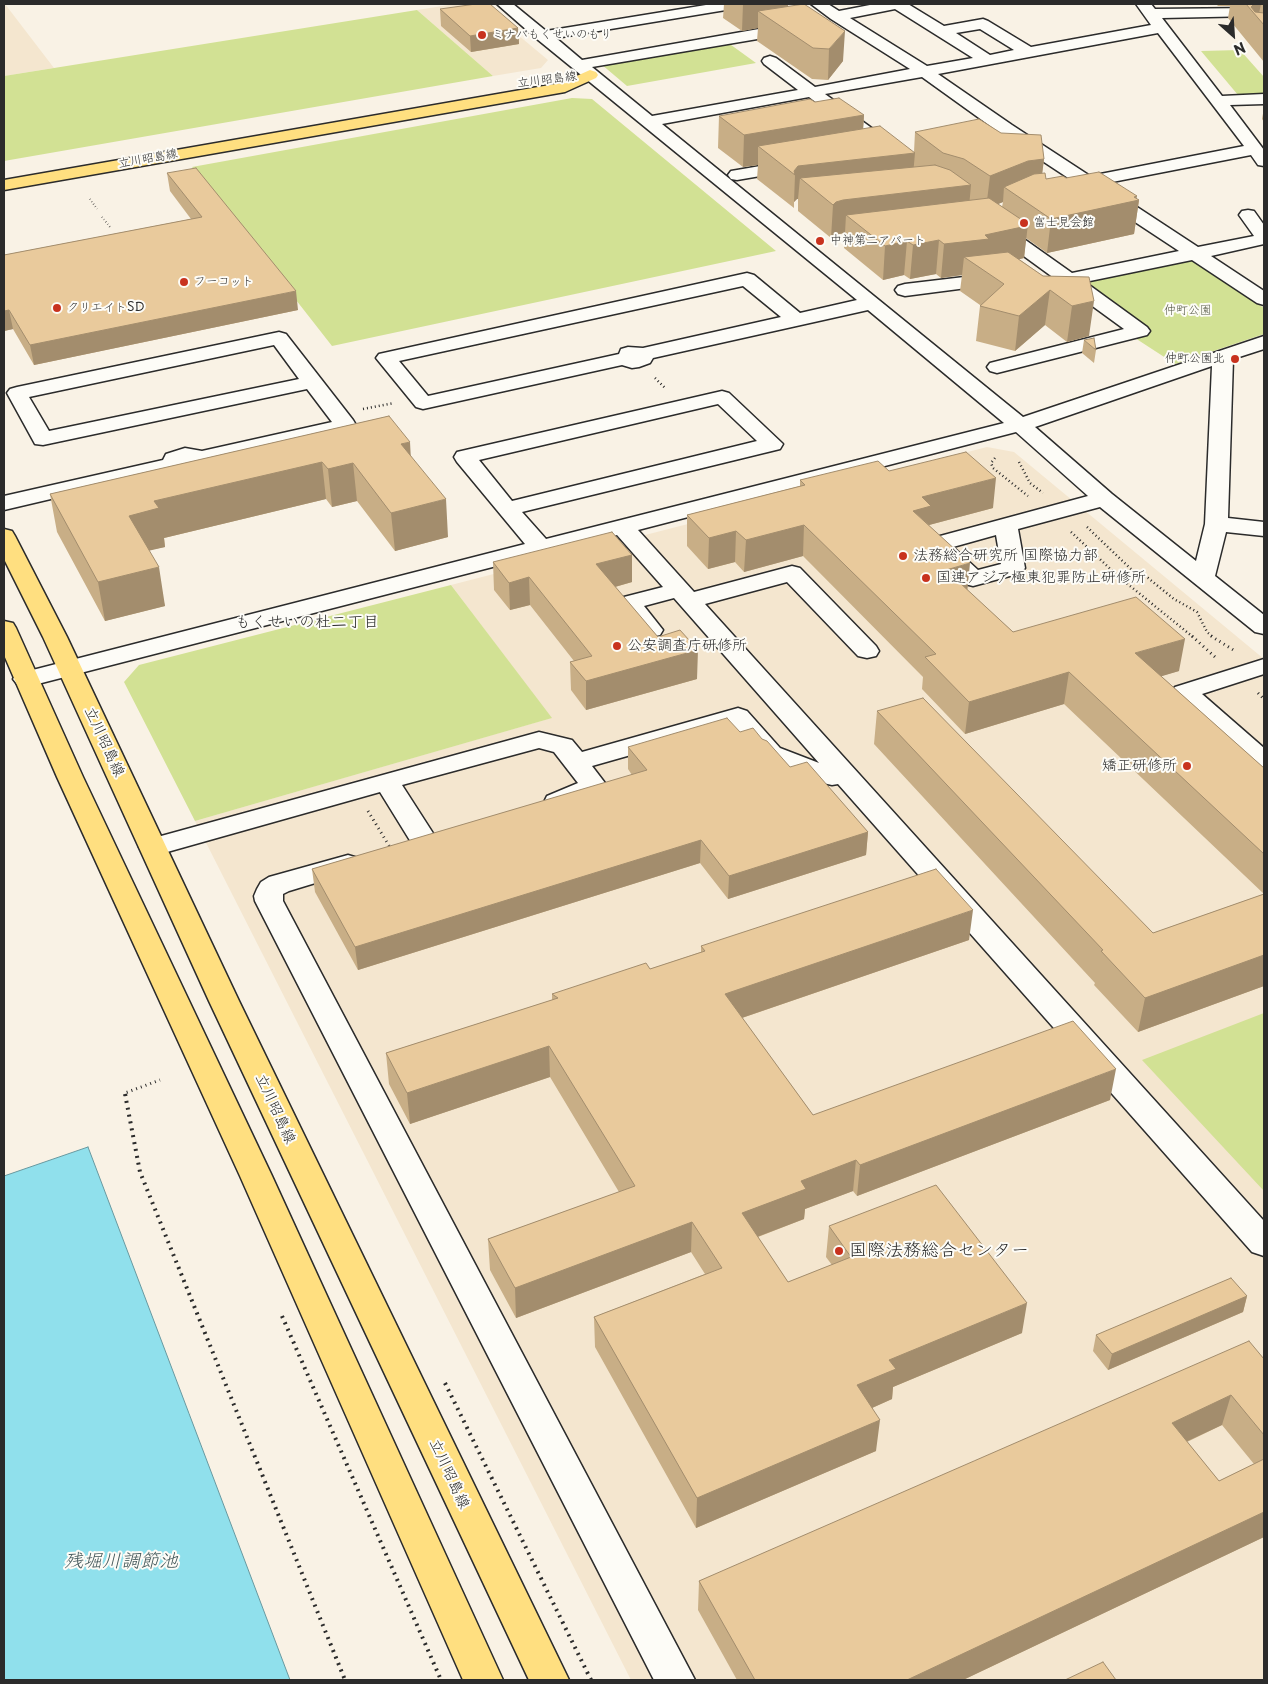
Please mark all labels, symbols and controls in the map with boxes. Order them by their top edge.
north arrow [1208,10,1258,60]
place label: ミナバもくせいのもり [492,28,612,42]
marker: ミナバもくせいのもり [476,29,488,41]
text: N [1230,37,1249,61]
street label: 立川昭島線 [516,69,578,91]
street label: 立川昭島線 [117,147,179,171]
place label: 富士見会館 [1034,216,1094,230]
marker: 富士見会館 [1018,217,1030,229]
place label: 中神第二アパート [830,234,926,248]
marker: 中神第二アパート [814,235,826,247]
place label: フーコット [194,275,254,289]
marker: フーコット [178,276,190,288]
place label: クリエイトSD [67,301,145,315]
marker: クリエイトSD [51,302,63,314]
park label: 仲町公園 [1164,304,1212,318]
place label: 仲町公園北 [1165,352,1225,366]
marker: 仲町公園北 [1229,353,1241,365]
place label: 法務総合研究所 国際協力部 [913,547,1098,565]
marker: 法務総合研究所 国際協力部 [897,550,909,562]
place label: 国連アジア極東犯罪防止研修所 [936,569,1146,587]
marker: 国連アジア極東犯罪防止研修所 [920,572,932,584]
district label: もくせいの杜二丁目 [235,613,379,633]
place label: 公安調査庁研修所 [627,637,747,655]
marker: 公安調査庁研修所 [611,640,623,652]
street label: 立川昭島線 [80,704,128,780]
place label: 矯正研修所 [1102,757,1177,775]
marker: 矯正研修所 [1181,760,1193,772]
street label: 立川昭島線 [251,1071,299,1147]
place label: 国際法務総合センター [849,1240,1029,1262]
marker: 国際法務総合センター [833,1245,845,1257]
street label: 立川昭島線 [425,1436,473,1512]
water label: 残堀川調節池 [64,1551,178,1573]

